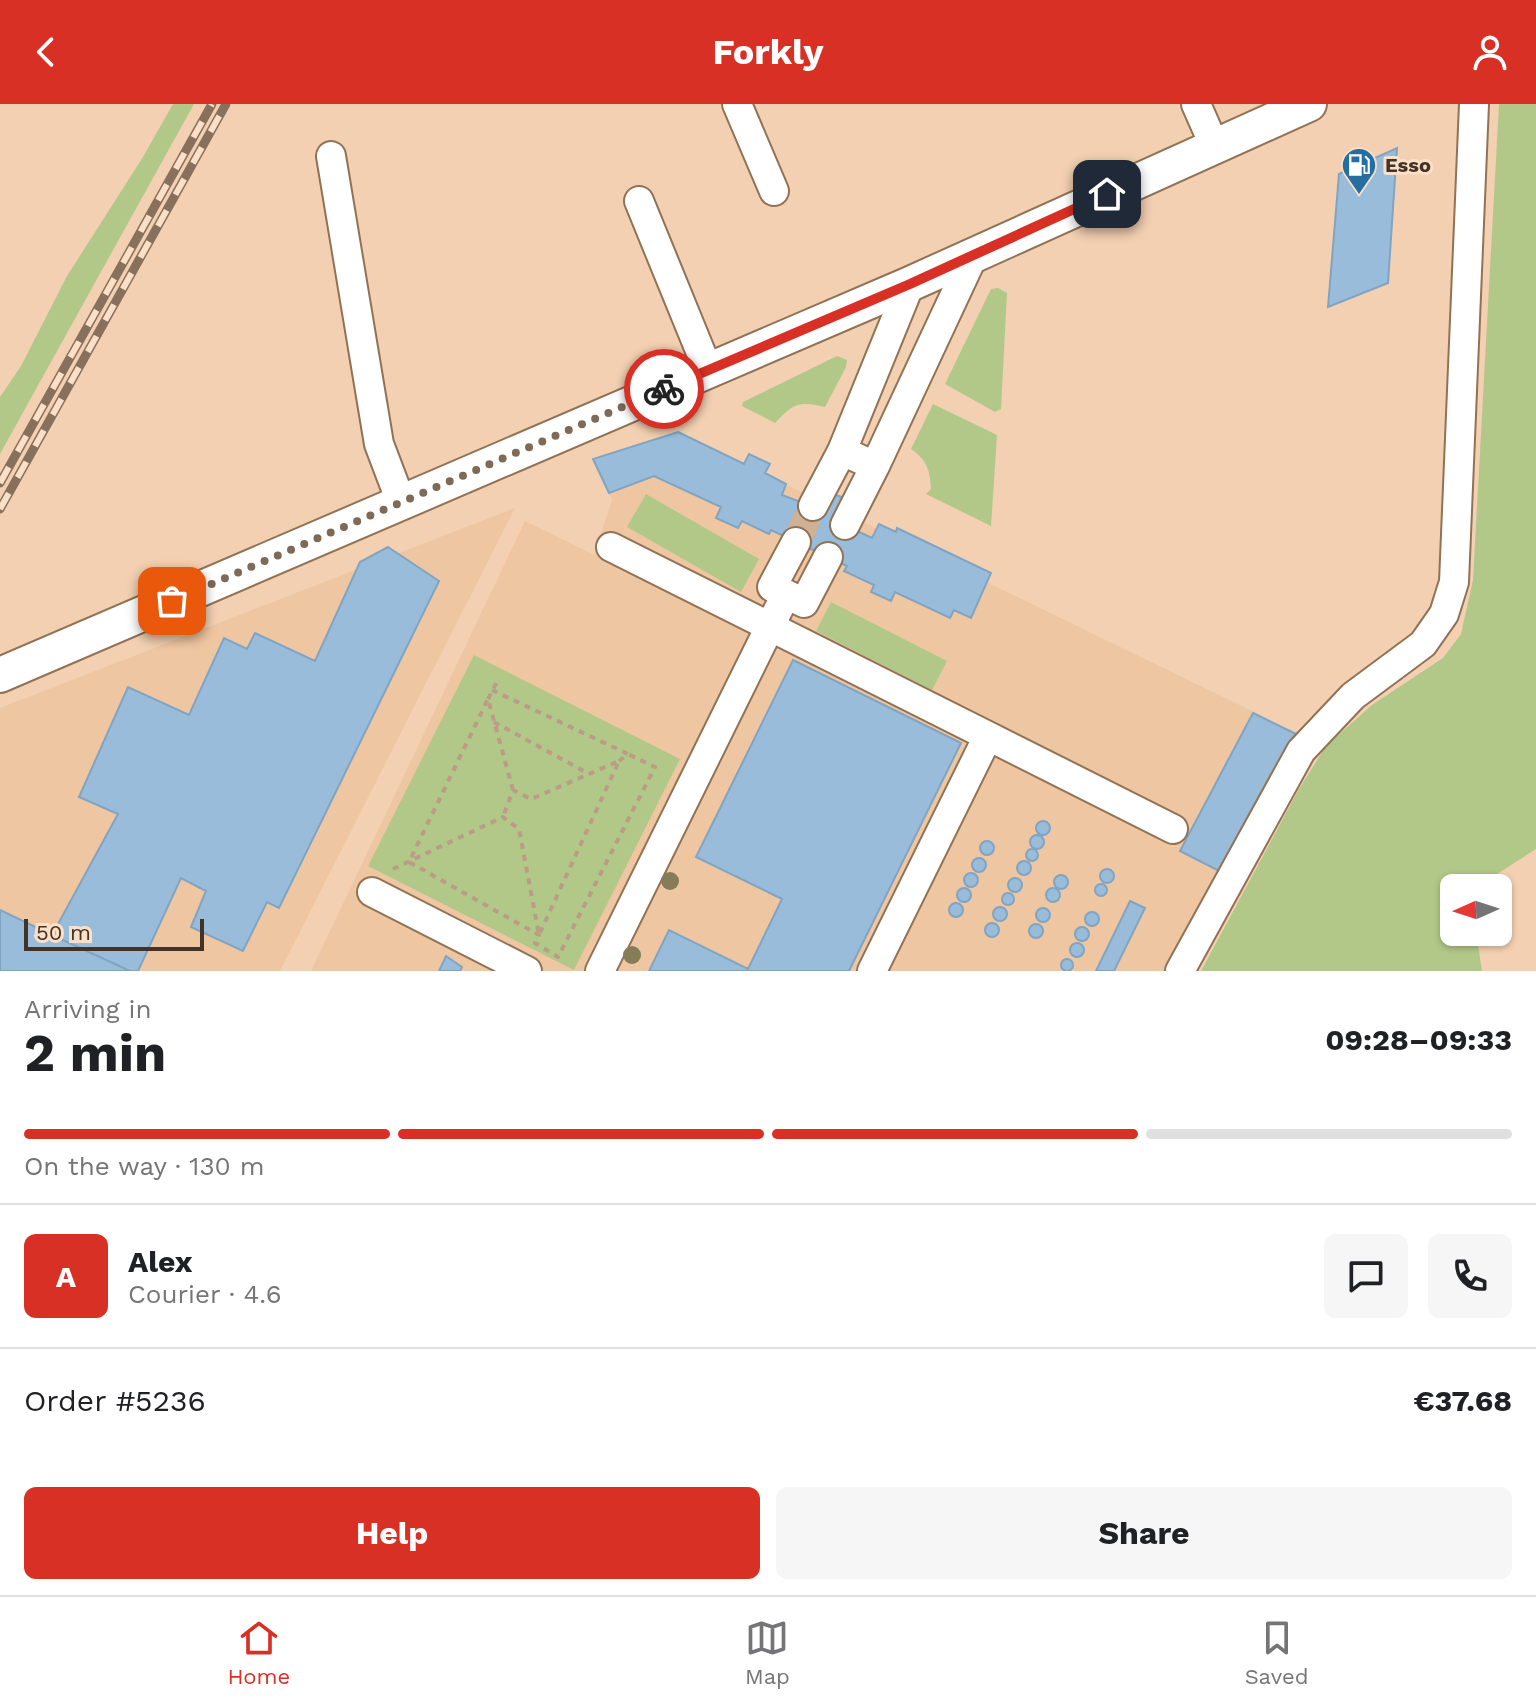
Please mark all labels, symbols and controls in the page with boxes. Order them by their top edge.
icon: back [24,30,68,74]
icon: person [1468,30,1512,74]
text: Forkly [712,31,824,73]
fuel station icon: Esso [1340,146,1378,196]
place label: Esso [1385,153,1431,177]
pin [1073,160,1141,228]
icon: home [1085,172,1129,216]
courier [624,349,704,429]
icon: bike [642,367,686,411]
pin [138,567,206,635]
icon: bag [150,579,194,623]
north arrow [1440,874,1512,946]
map controls [1440,874,1512,946]
scale bar [24,915,204,951]
text: 50 m [36,920,91,945]
text: Arriving in [24,994,152,1024]
text: 09:28–09:33 [1325,1022,1512,1057]
text: 2 min [24,1023,166,1084]
text: On the way · 130 m [24,1151,264,1181]
button: chat [1324,1234,1408,1318]
button: phone [1428,1234,1512,1318]
text: Alex [128,1244,192,1279]
text: A [56,1259,76,1294]
text: Courier · 4.6 [128,1279,282,1309]
text: Order #5236 [24,1383,206,1418]
text: €37.68 [1414,1383,1512,1418]
button: Help [24,1487,760,1579]
button: Share [776,1487,1512,1579]
tab: Home [227,1616,290,1689]
tab: Map [745,1616,790,1689]
tab: Saved [1245,1616,1309,1689]

